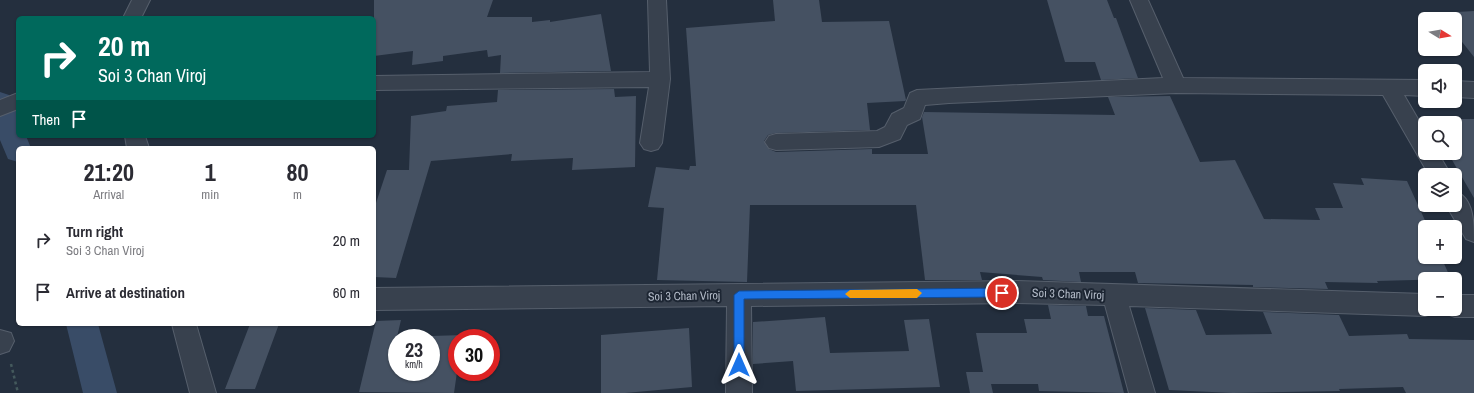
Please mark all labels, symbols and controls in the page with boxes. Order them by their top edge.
north arrow [1418,12,1462,56]
map controls [1418,12,1462,316]
text: 20 m [98,27,150,65]
icon: right [32,32,84,84]
text: Soi 3 Chan Viroj [98,63,206,88]
button: sound [1418,64,1462,108]
icon: arrive [68,108,90,130]
text: Then [32,109,60,130]
button: search [1418,116,1462,160]
text: 21:20 [84,156,134,188]
text: 1 [205,156,216,188]
text: 80 [287,156,309,188]
button: layers [1418,168,1462,212]
text: Arrival [93,186,124,203]
text: min [201,186,219,203]
text: m [293,186,302,203]
button: + [1418,220,1462,264]
text: Turn right [66,221,123,242]
icon: right [32,229,54,251]
text: 20 m [333,230,360,251]
text: Soi 3 Chan Viroj [66,242,144,259]
button: − [1418,272,1462,316]
pin [985,276,1019,310]
icon: arrive [32,281,54,303]
text: Arrive at destination [66,282,185,303]
text: 60 m [333,282,360,303]
icon: arrive [991,282,1013,304]
street label: Soi 3 Chan Viroj [1032,285,1104,303]
street label: Soi 3 Chan Viroj [648,287,720,305]
speed limit sign: 30 [448,329,500,381]
text: 23 [405,336,423,363]
position arrow [718,344,760,386]
text: km/h [405,358,423,371]

